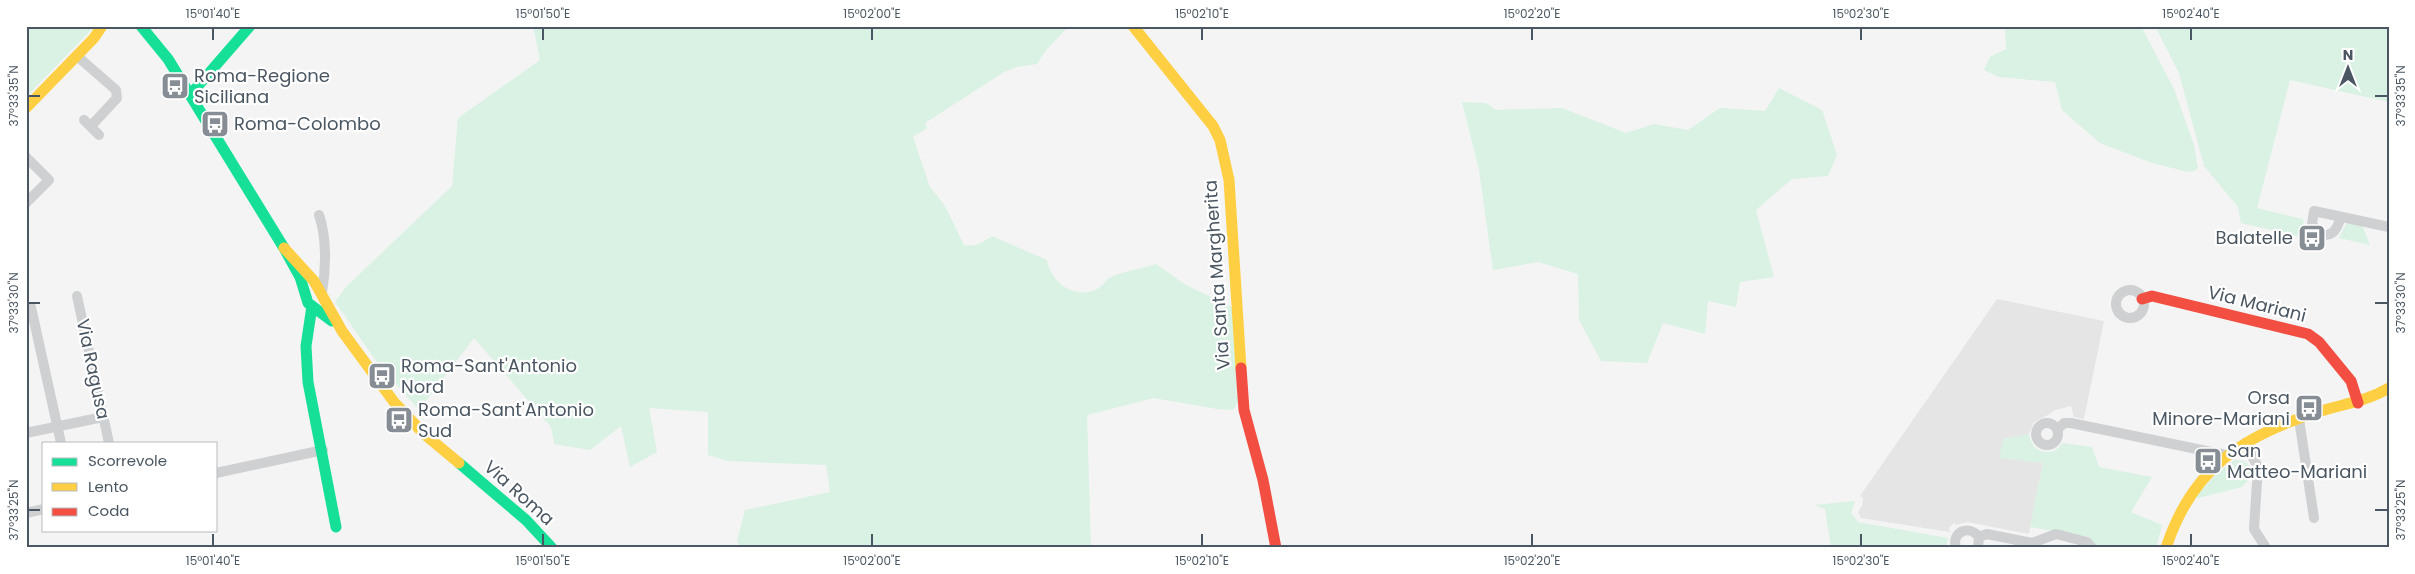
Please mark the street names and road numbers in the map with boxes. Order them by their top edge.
street label: Via Santa Margherita [1197,179,1236,371]
street label: Via Mariani [2205,279,2309,328]
street label: Via Ragusa [71,316,116,421]
street label: Via Roma [479,454,560,531]

